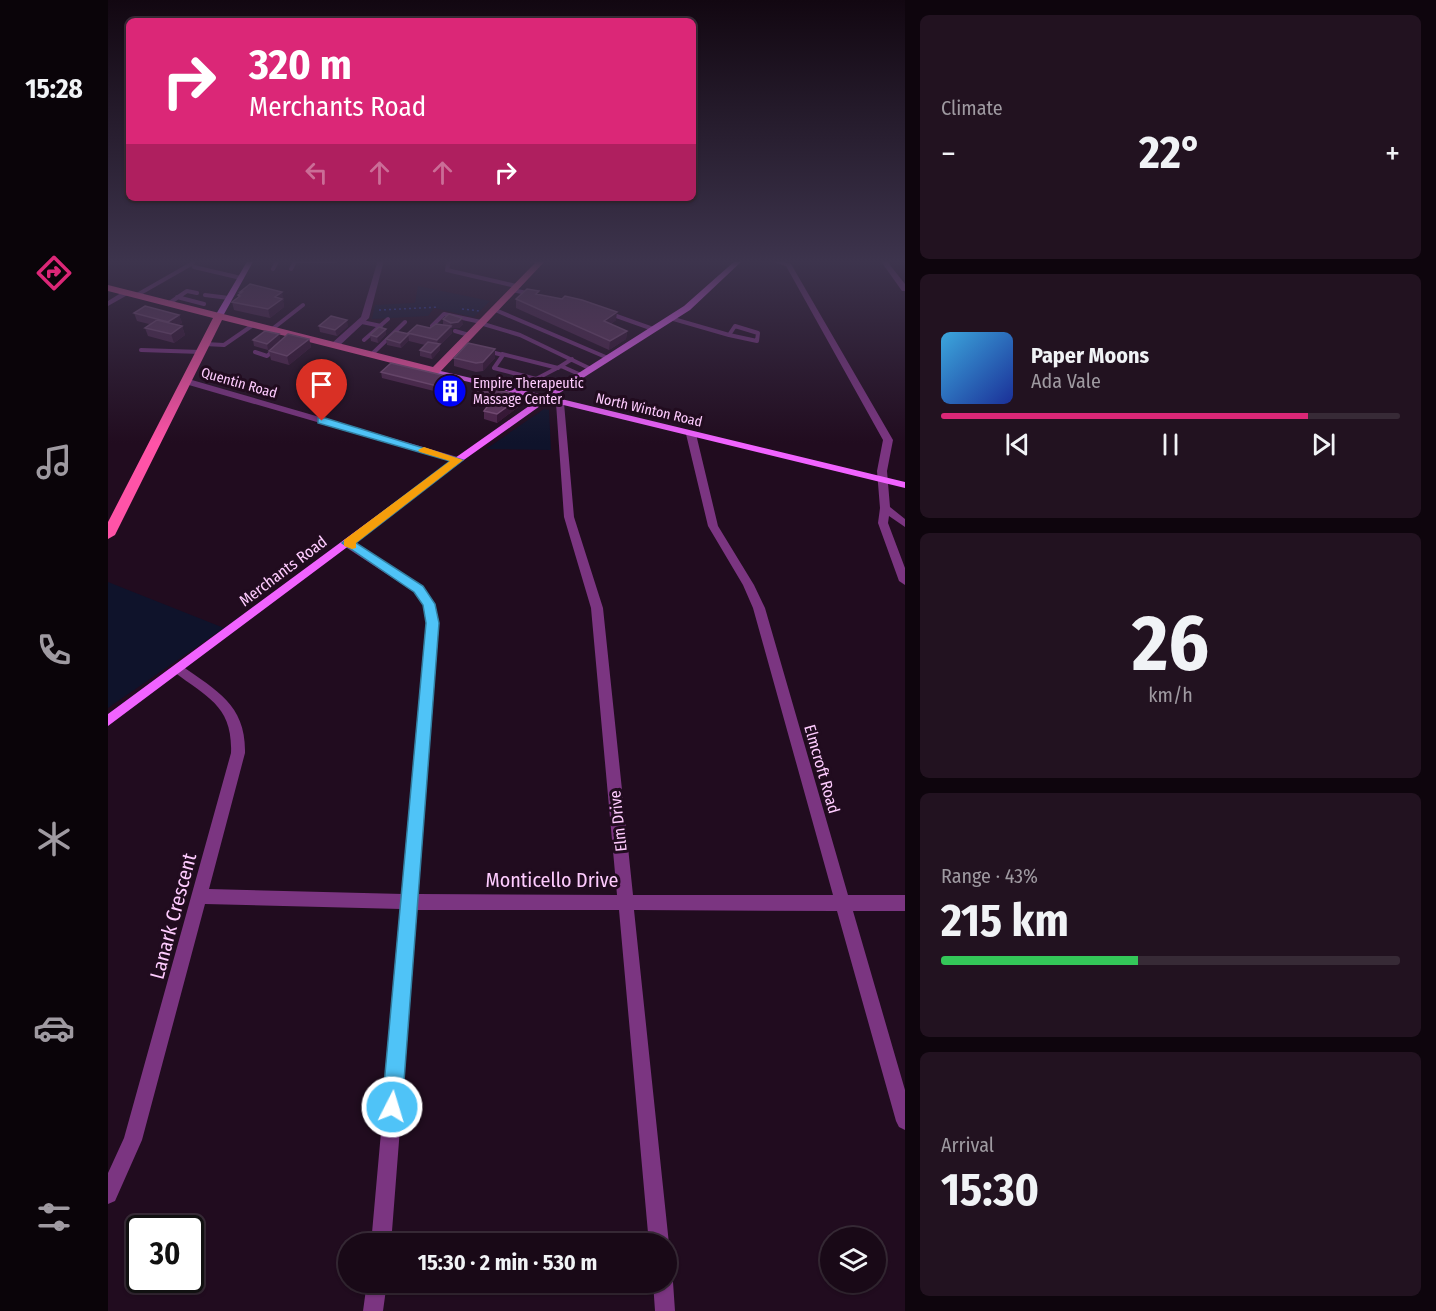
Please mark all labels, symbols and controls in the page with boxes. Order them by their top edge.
text: 320 m [249,40,352,90]
icon: right [150,42,228,120]
text: 15:28 [25,73,83,105]
text: Merchants Road [249,91,426,123]
text: Climate [941,96,1003,120]
text: 22° [1139,126,1202,180]
text: − [941,134,956,174]
text: + [1385,134,1400,174]
icon: left [300,156,333,189]
icon: ahead [363,156,396,189]
icon: ahead [426,156,459,189]
icon: right [489,156,522,189]
icon: directions [33,252,75,294]
text: Paper Moons [1031,342,1149,369]
pin [296,359,347,421]
street label: Quentin Road [199,364,279,402]
icon: arrive [305,368,338,401]
text: Ada Vale [1031,369,1101,393]
building icon: Empire Therapeutic Massage Center [432,373,468,409]
place label: Empire Therapeutic Massage Center [473,375,584,408]
street label: North Winton Road [594,389,704,431]
icon: previous [1001,428,1034,461]
icon: pause [1154,428,1187,461]
icon: next [1307,428,1340,461]
icon: music [33,441,75,483]
street label: Merchants Road [235,532,331,610]
text: 26 [1132,597,1209,691]
icon: phone [33,629,75,671]
text: km/h [1148,683,1193,707]
street label: Elmcroft Road [800,722,844,816]
street label: Elm Drive [605,789,631,853]
icon: climate [33,818,75,860]
street label: Lanark Crescent [145,850,201,982]
text: Range · 43% [941,864,1038,888]
street label: Monticello Drive [486,868,618,892]
text: 215 km [941,894,1069,948]
icon: car [33,1007,75,1049]
position arrow [360,1075,424,1139]
text: Arrival [941,1133,994,1157]
text: 15:30 [941,1163,1039,1217]
icon: filters [33,1196,75,1238]
speed limit sign: 30 [126,1215,204,1293]
map controls [820,1227,886,1293]
button: layers [820,1227,886,1293]
text: 15:30 · 2 min · 530 m [418,1249,597,1276]

